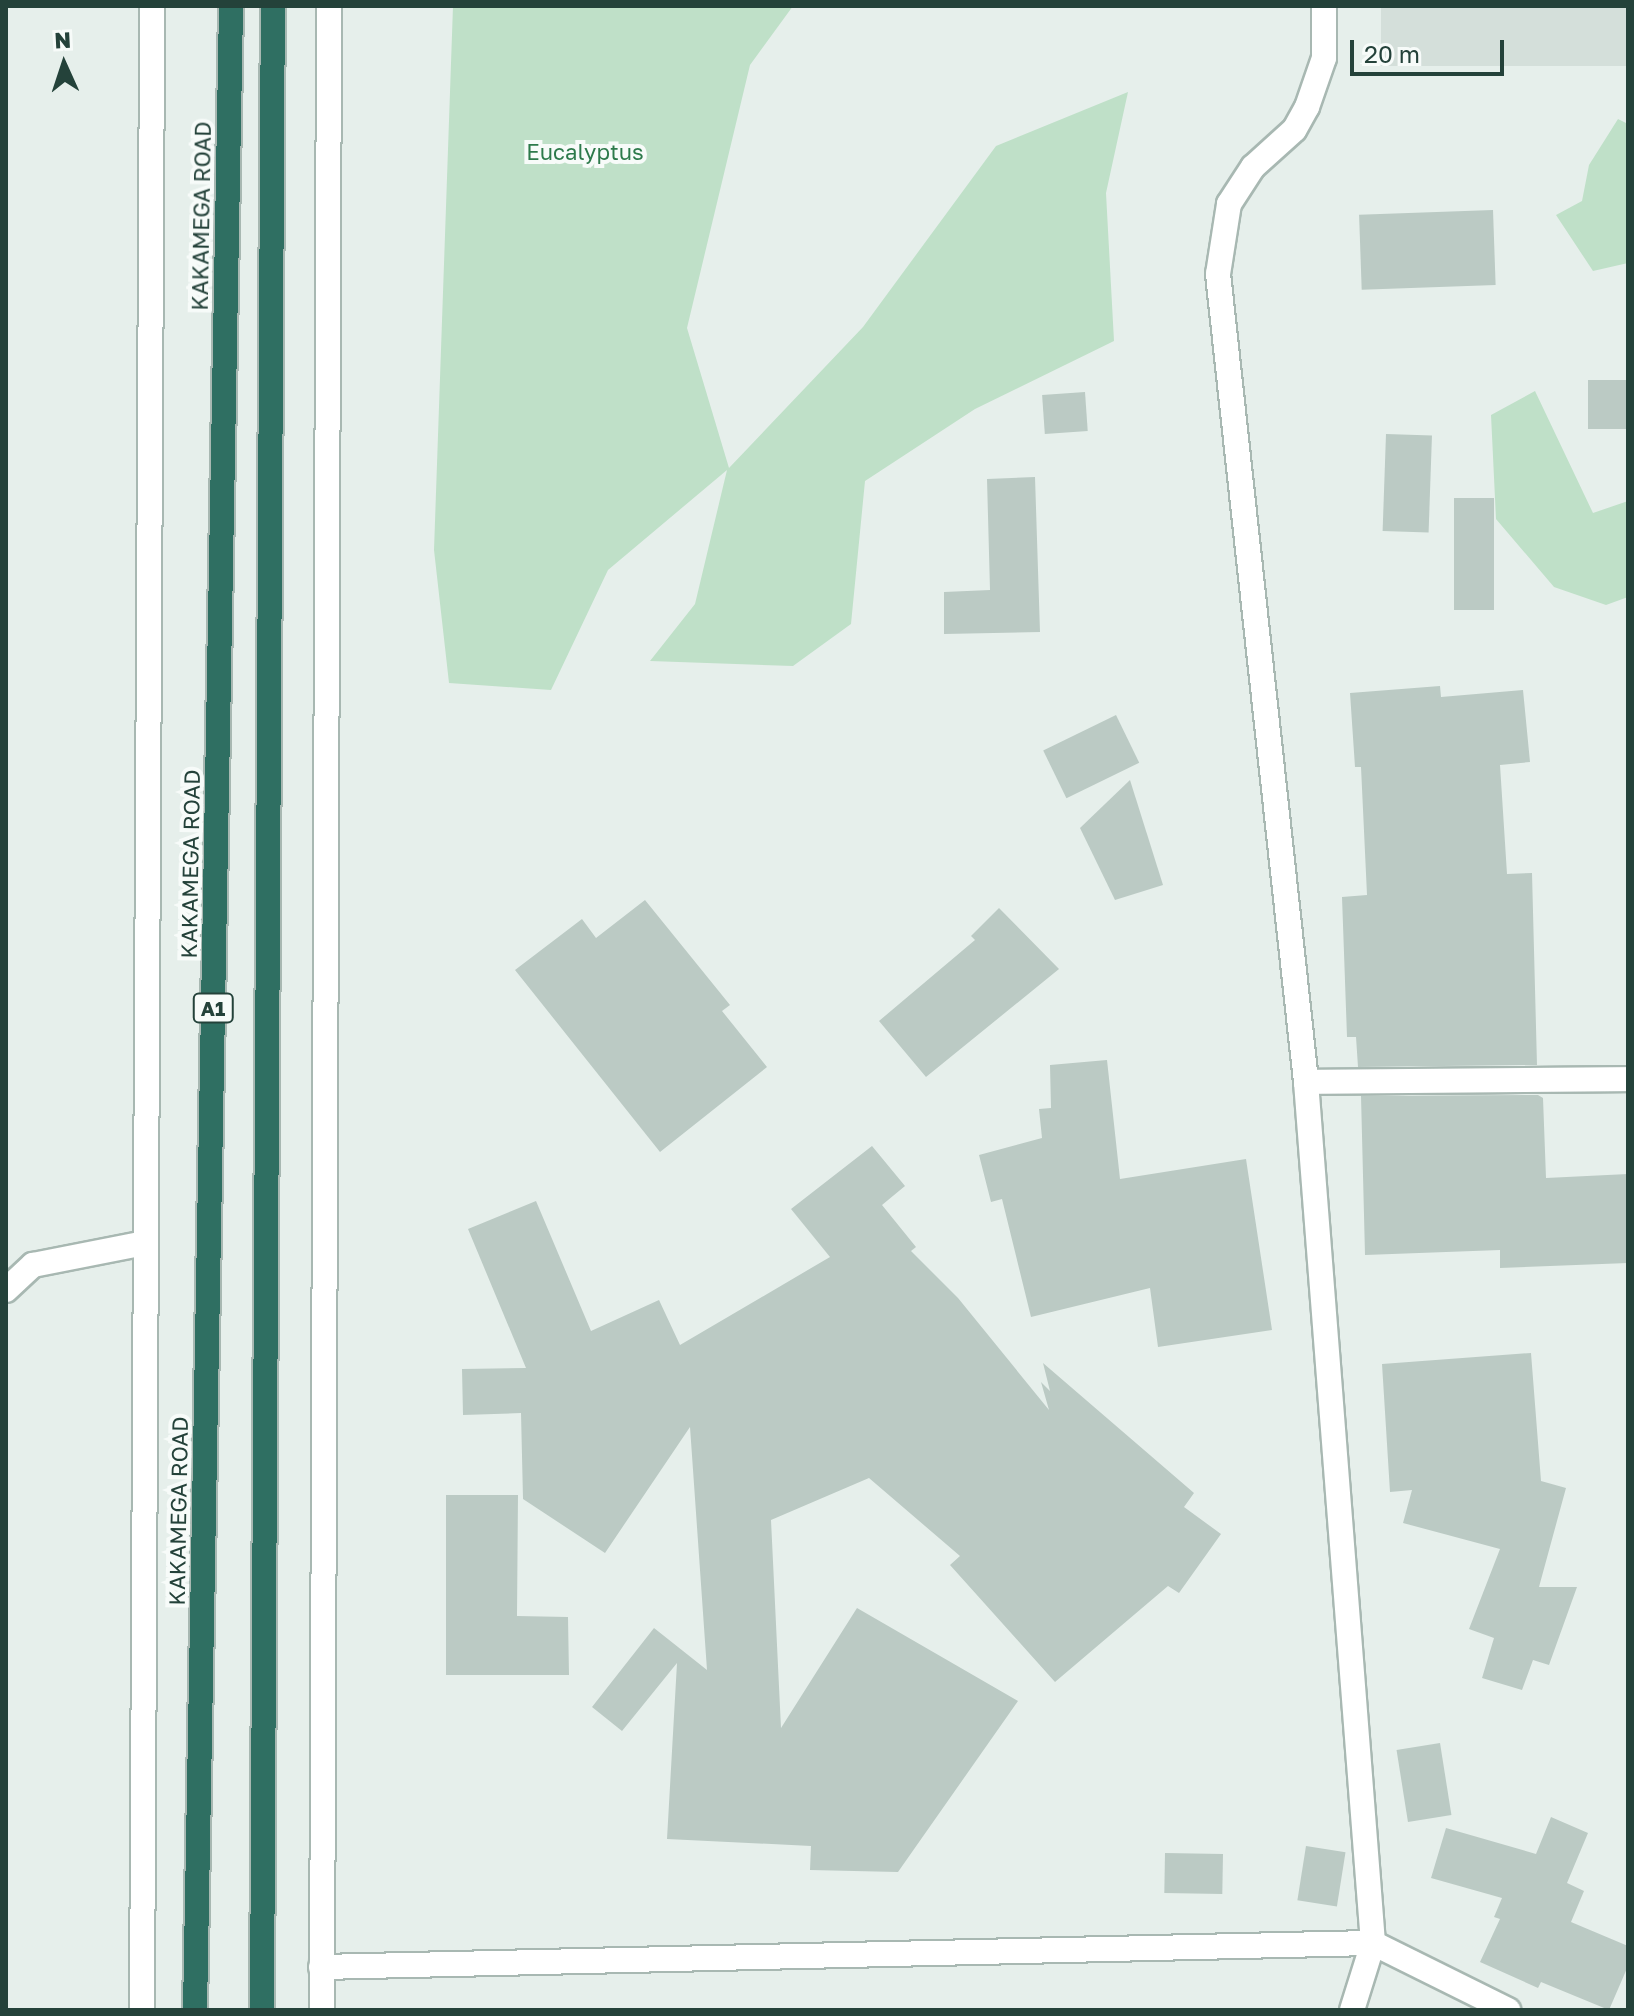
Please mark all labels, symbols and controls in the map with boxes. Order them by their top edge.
north arrow [24,24,104,104]
scale bar [1354,24,1508,74]
text: N [54,26,72,53]
text: 20 m [1364,39,1420,68]
street label: KAKAMEGA ROAD [186,121,216,311]
park label: Eucalyptus [526,139,644,165]
street label: KAKAMEGA ROAD [175,769,205,959]
road number: A1 [191,992,235,1024]
street label: KAKAMEGA ROAD [163,1416,193,1606]

